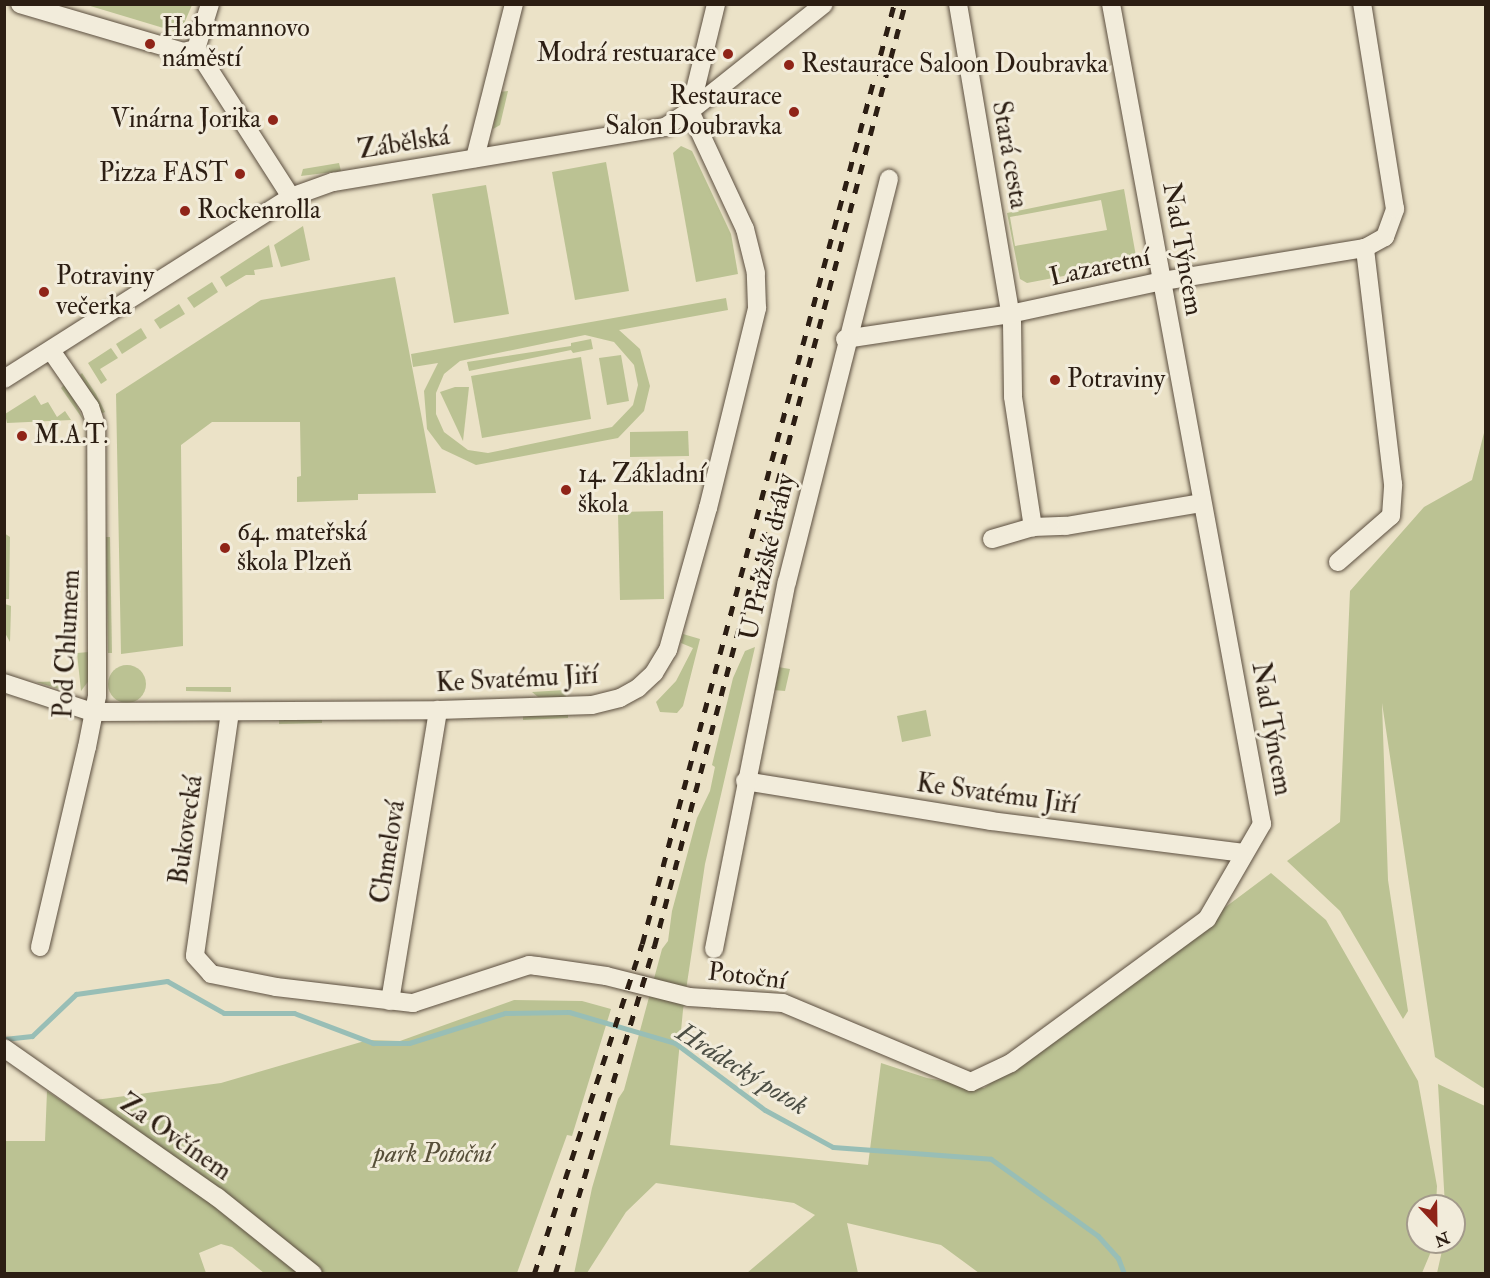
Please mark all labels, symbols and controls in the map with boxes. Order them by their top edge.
place label: Habrmannovo náměstí [162,13,310,74]
marker: Habrmannovo náměstí [143,37,157,51]
place label: Modrá restuarace [536,38,716,70]
marker: Modrá restuarace [721,47,735,61]
place label: Restaurace Saloon Doubravka [801,49,1108,81]
marker: Restaurace Saloon Doubravka [782,58,796,72]
place label: Restaurace Salon Doubravka [605,81,782,142]
street label: Stará cesta [984,99,1034,211]
place label: Vinárna Jorika [110,104,261,136]
marker: Restaurace Salon Doubravka [787,105,801,119]
marker: Vinárna Jorika [266,113,280,127]
street label: Zábělská [356,121,452,167]
place label: Pizza FAST [99,158,228,190]
marker: Pizza FAST [233,167,247,181]
street label: Nad Týncem [1155,180,1209,318]
place label: Rockenrolla [197,195,321,227]
marker: Rockenrolla [178,204,192,218]
street label: Lazaretní [1047,242,1153,294]
place label: Potraviny večerka [56,261,154,322]
marker: Potraviny večerka [37,285,51,299]
place label: Potraviny [1067,364,1165,396]
marker: Potraviny [1048,373,1062,387]
place label: M.A.T. [34,420,108,452]
marker: M.A.T. [15,429,29,443]
place label: 14. Základní škola [578,459,705,520]
street label: U Pražské dráhy [734,470,802,644]
marker: 14. Základní škola [559,483,573,497]
place label: 64. mateřská škola Plzeň [237,517,367,578]
marker: 64. mateřská škola Plzeň [218,541,232,555]
street label: Pod Chlumem [49,569,87,719]
street label: Ke Svatému Jiří [435,660,599,700]
street label: Nad Týncem [1244,660,1298,798]
street label: Ke Svatému Jiří [915,768,1079,822]
street label: Bukovecká [164,773,210,887]
street label: Chmelová [365,798,413,906]
street label: Potoční [706,957,788,997]
water label: Hrádecký potok [670,1016,814,1122]
street label: Za Ovčínem [113,1088,237,1188]
park label: park Potoční [374,1139,492,1171]
north arrow [1406,1194,1466,1254]
text: N [1432,1227,1452,1251]

